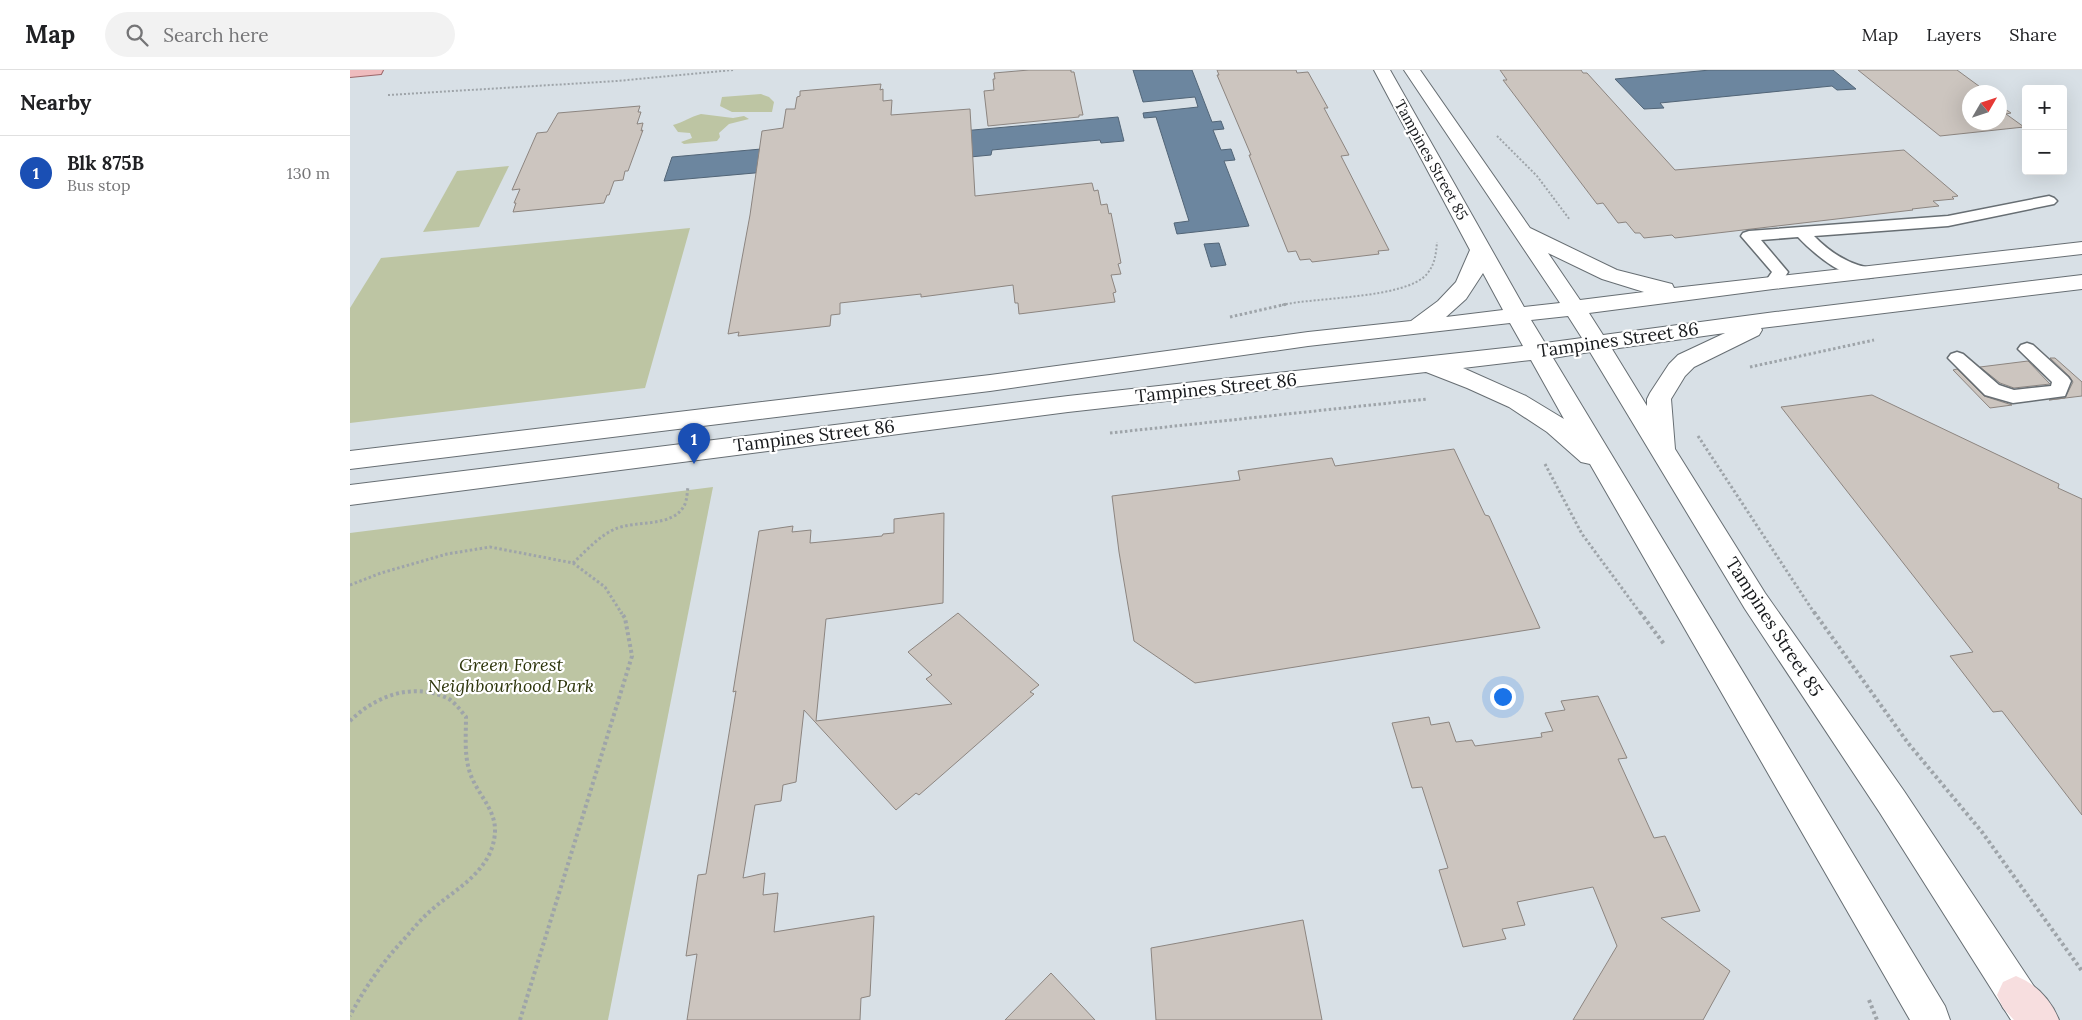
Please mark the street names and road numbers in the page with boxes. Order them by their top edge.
street label: Tampines Street 85 [1390,96,1472,223]
street label: Tampines Street 86 [1536,317,1700,362]
street label: Tampines Street 86 [1134,368,1298,407]
street label: Tampines Street 86 [732,414,896,457]
street label: Tampines Street 85 [1721,553,1828,701]

